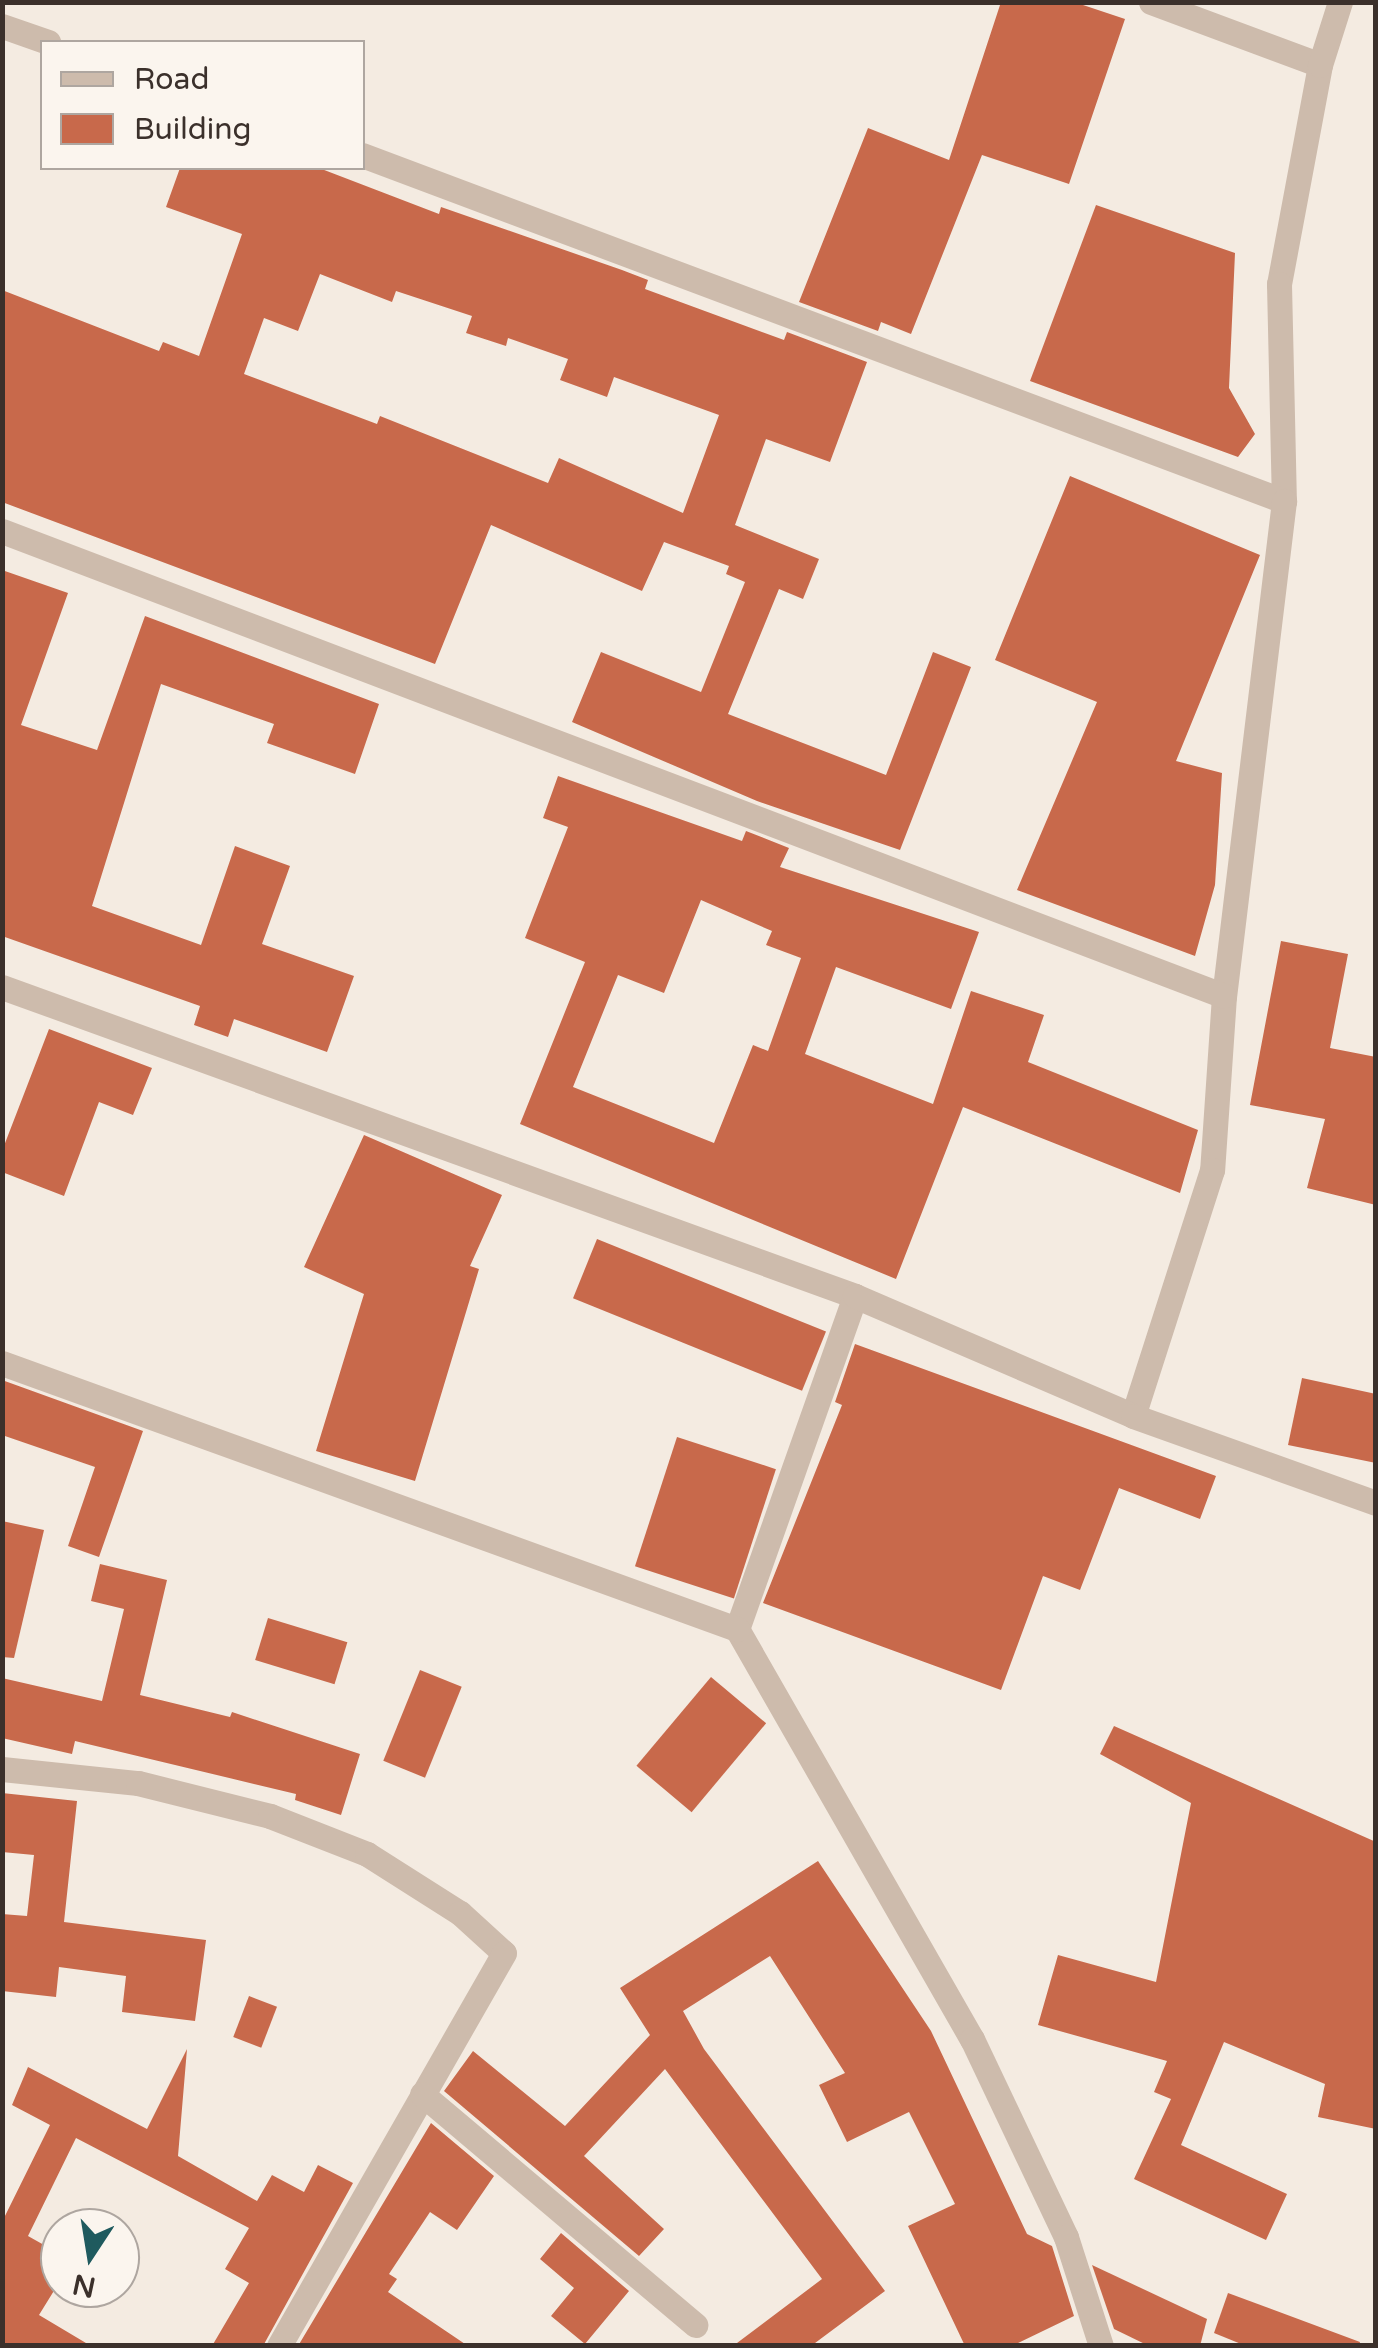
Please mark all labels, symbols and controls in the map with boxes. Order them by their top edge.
legend [40,40,365,170]
text: Road [134,61,209,98]
text: Building [134,111,251,148]
north arrow [40,2208,140,2308]
text: N [70,2266,99,2304]

